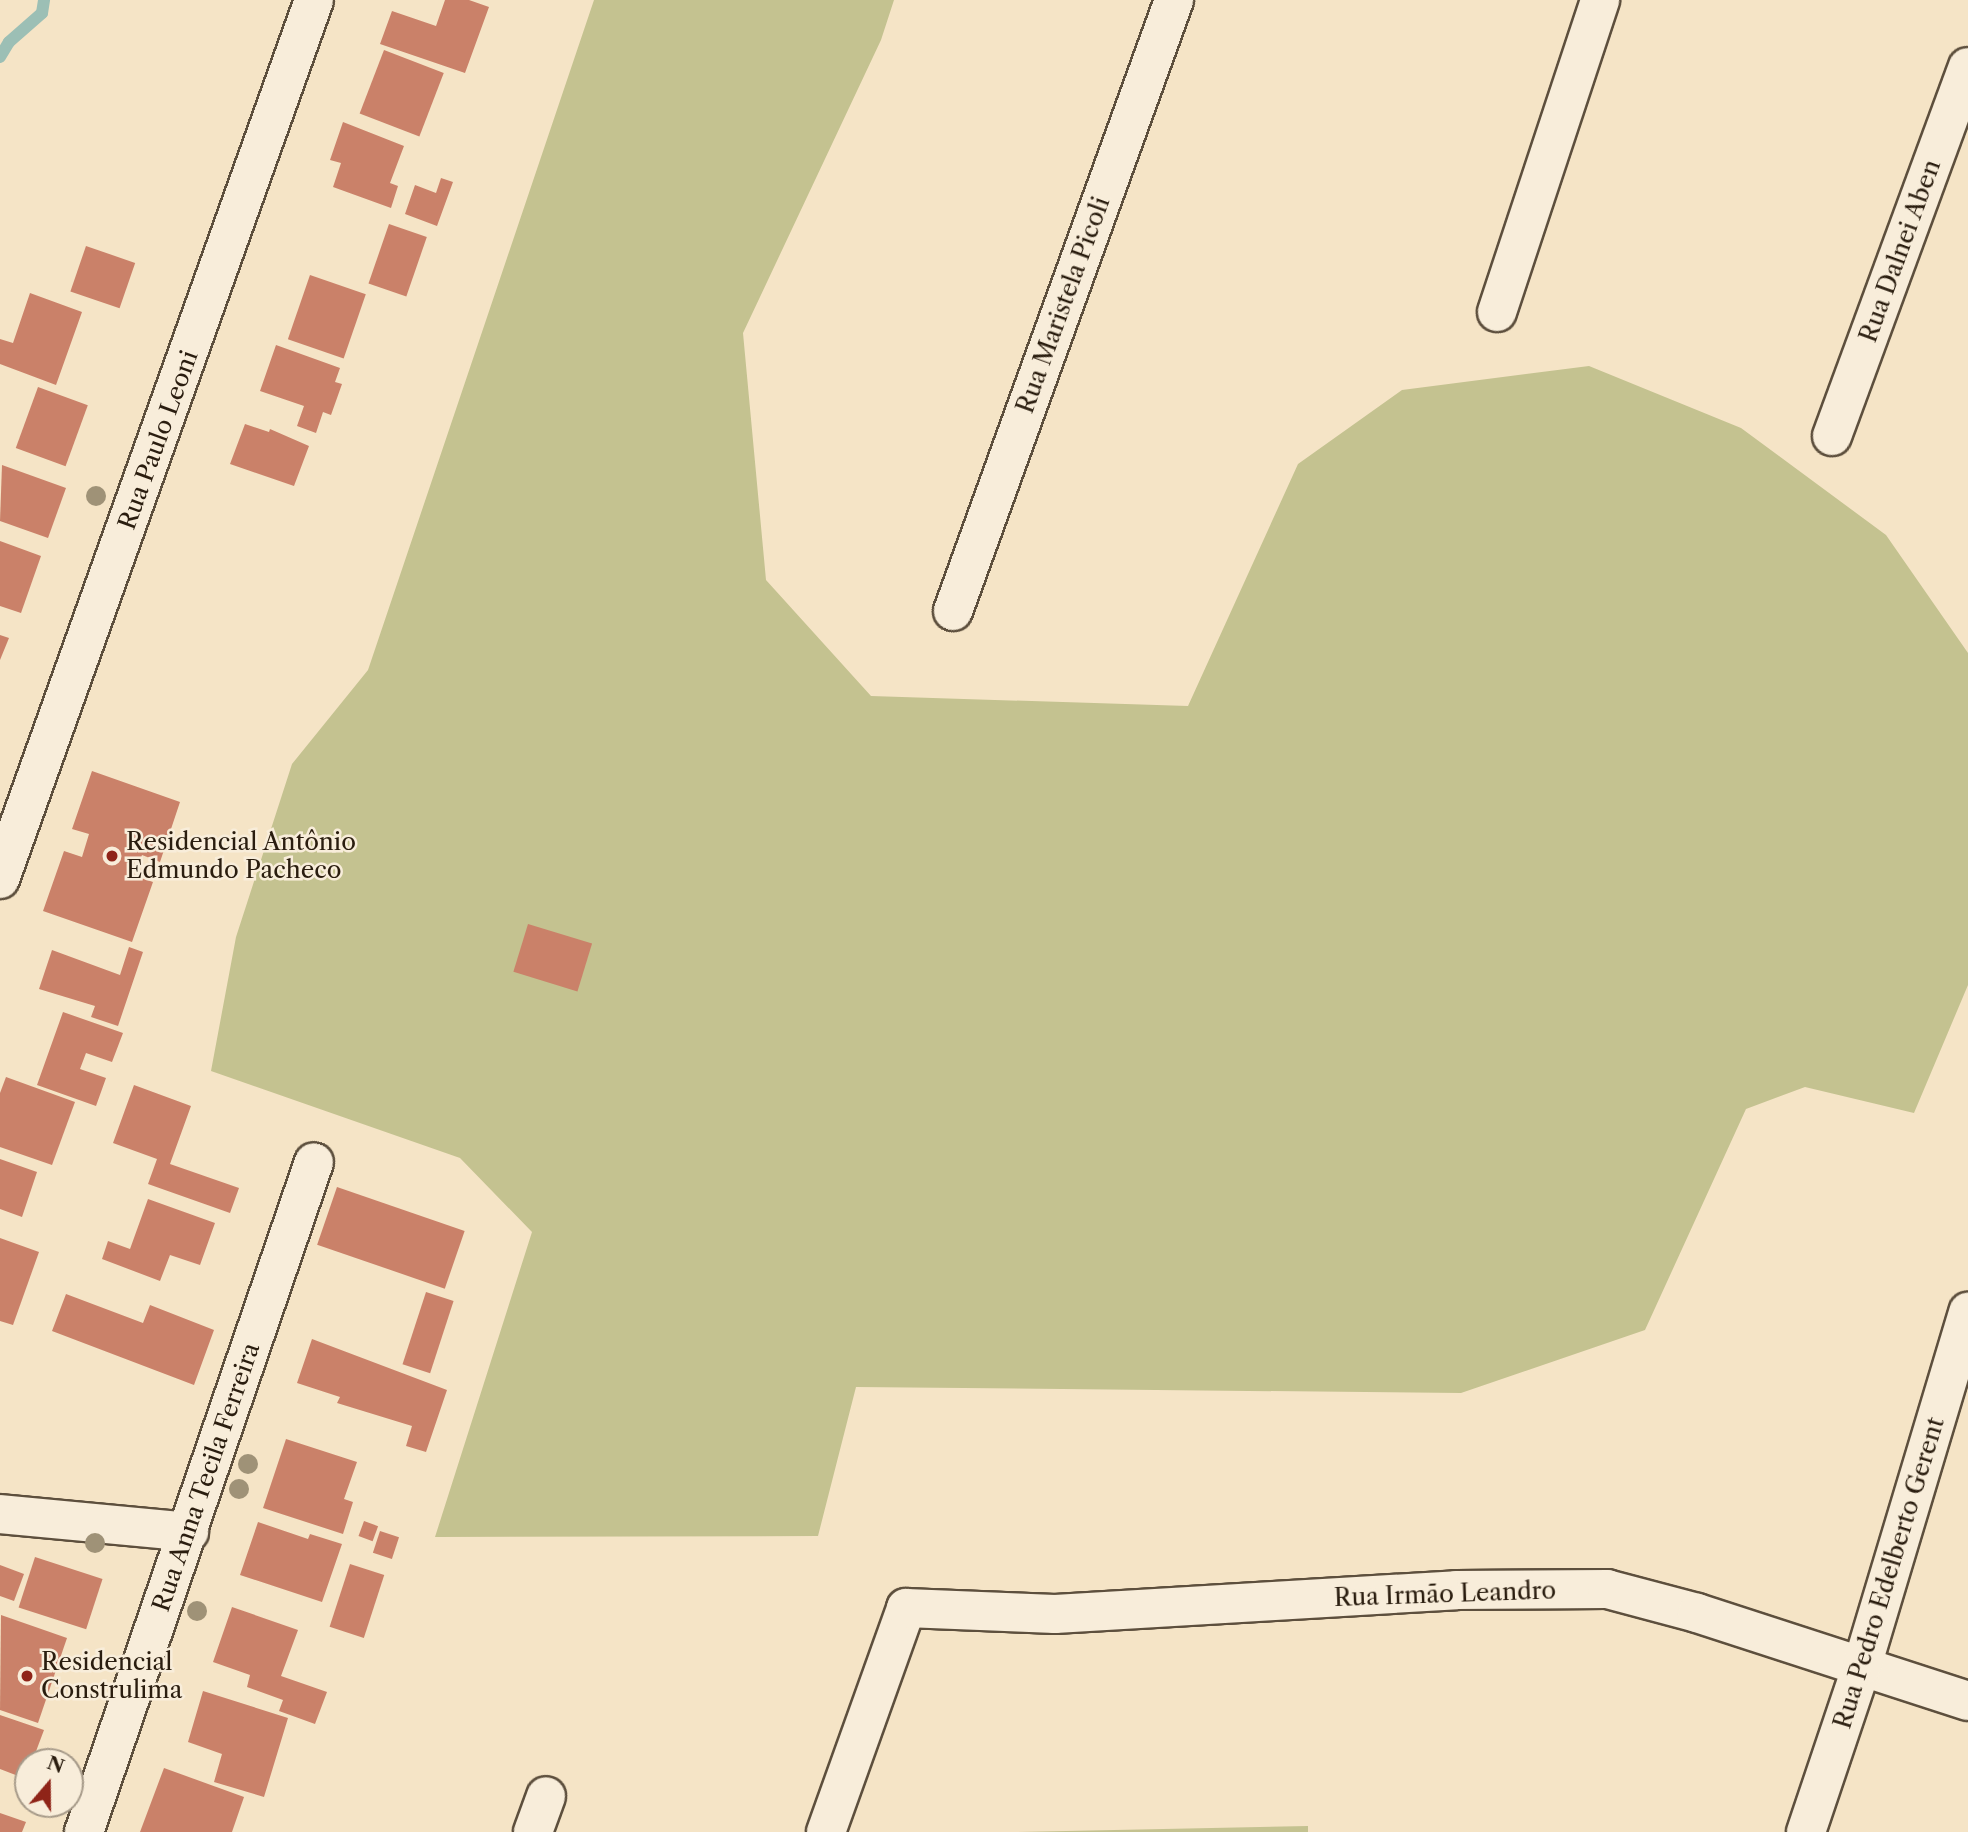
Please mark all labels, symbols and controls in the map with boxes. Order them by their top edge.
street label: Rua Dalnei Aben [1853,155,1947,347]
street label: Rua Maristela Picoli [1010,193,1116,417]
street label: Rua Paulo Leoni [112,346,204,534]
place label: Residencial Antônio Edmundo Pacheco [126,828,357,884]
marker: Residencial Antônio Edmundo Pacheco [104,848,120,864]
street label: Rua Anna Tecila Ferreira [146,1338,266,1616]
street label: Rua Pedro Edelberto Gerent [1828,1414,1950,1732]
street label: Rua Irmão Leandro [1333,1576,1557,1612]
place label: Residencial Construlima [41,1648,182,1704]
marker: Residencial Construlima [19,1668,35,1684]
north arrow [14,1748,84,1818]
text: N [44,1751,67,1778]

